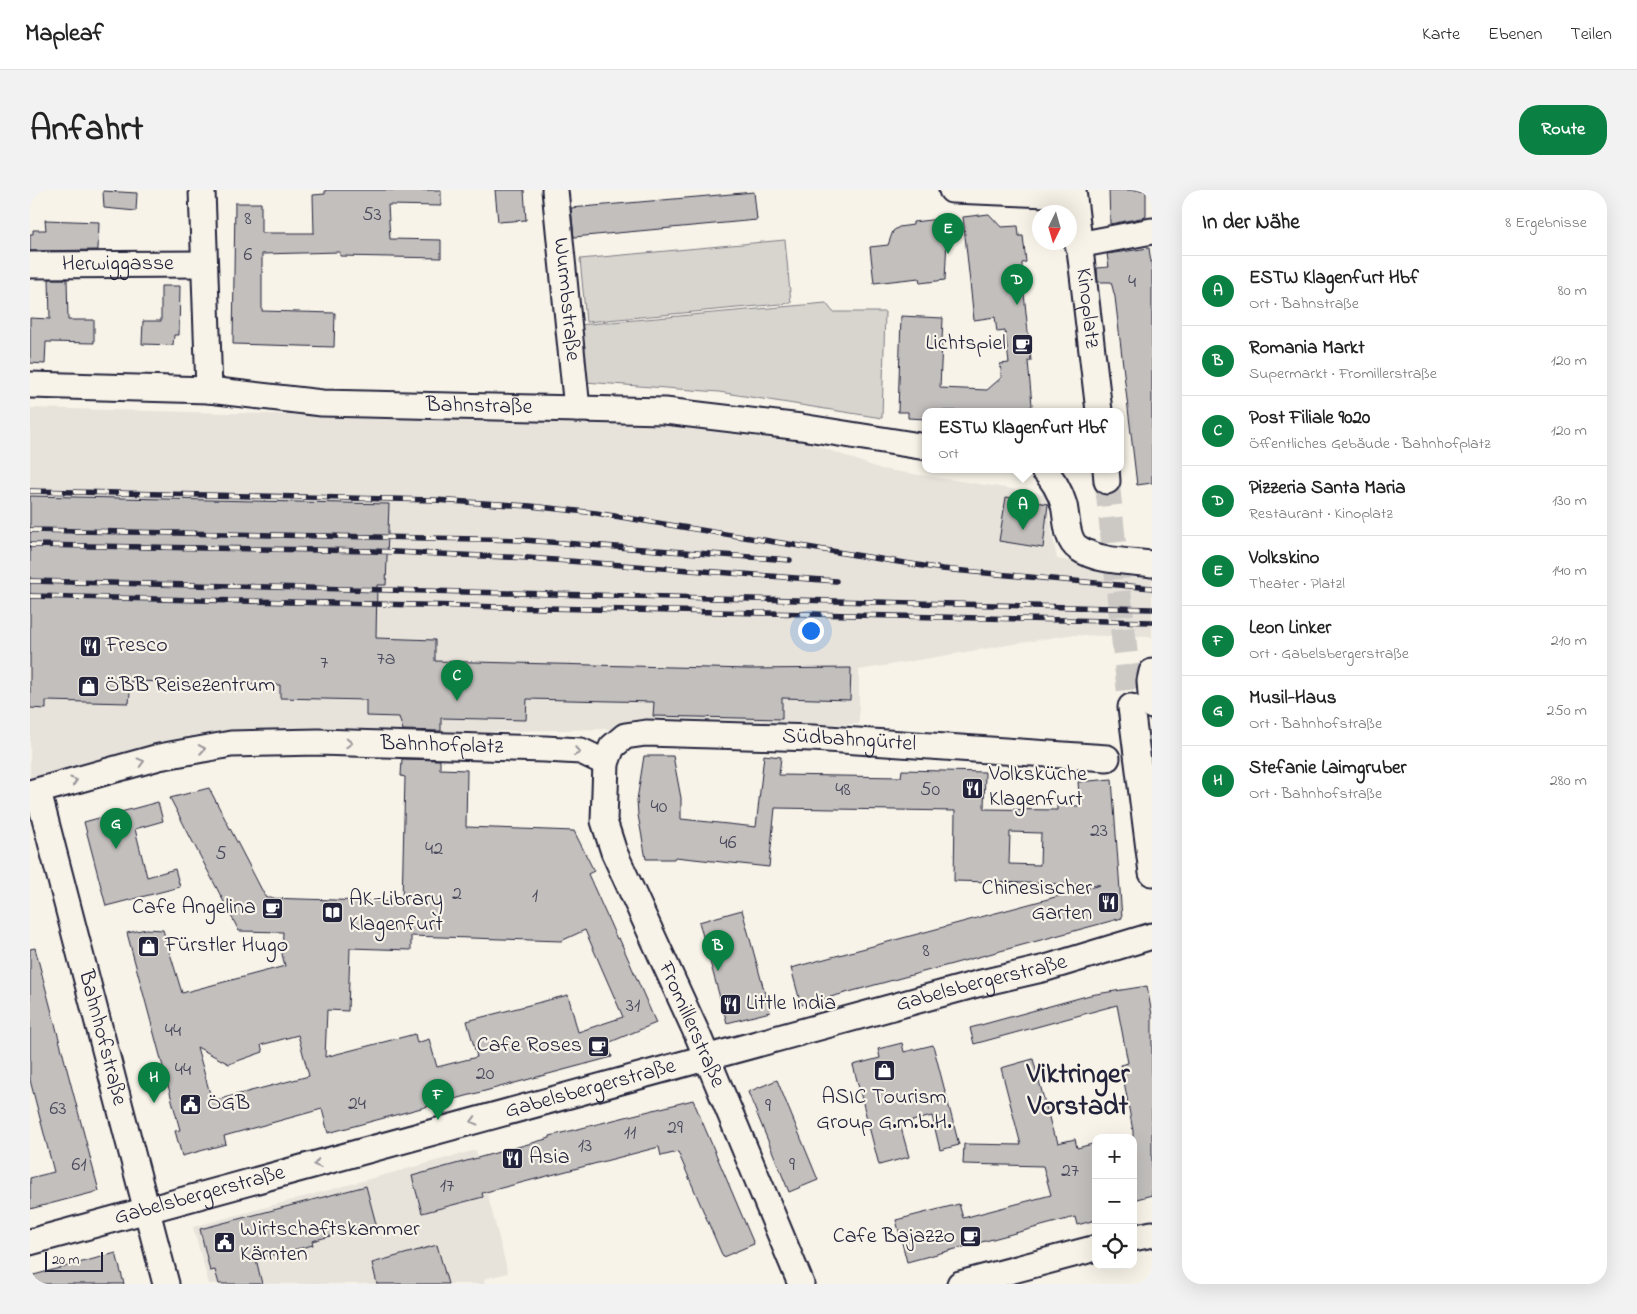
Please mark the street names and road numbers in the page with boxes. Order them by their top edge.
street label: Wurmbstraße [544,236,588,363]
street label: Herwiggasse [62,248,174,282]
street label: Kinoplatz [1066,266,1108,351]
street label: Bahnstraße [424,389,533,424]
street label: Südbahngürtel [782,721,917,761]
street label: Bahnhofplatz [379,728,505,764]
street label: Gabelsbergerstraße [892,946,1071,1021]
street label: Fromillerstraße [649,956,733,1093]
street label: Bahnhofstraße [69,966,135,1109]
street label: Gabelsbergerstraße [502,1051,680,1128]
street label: Gabelsbergerstraße [111,1157,289,1234]

